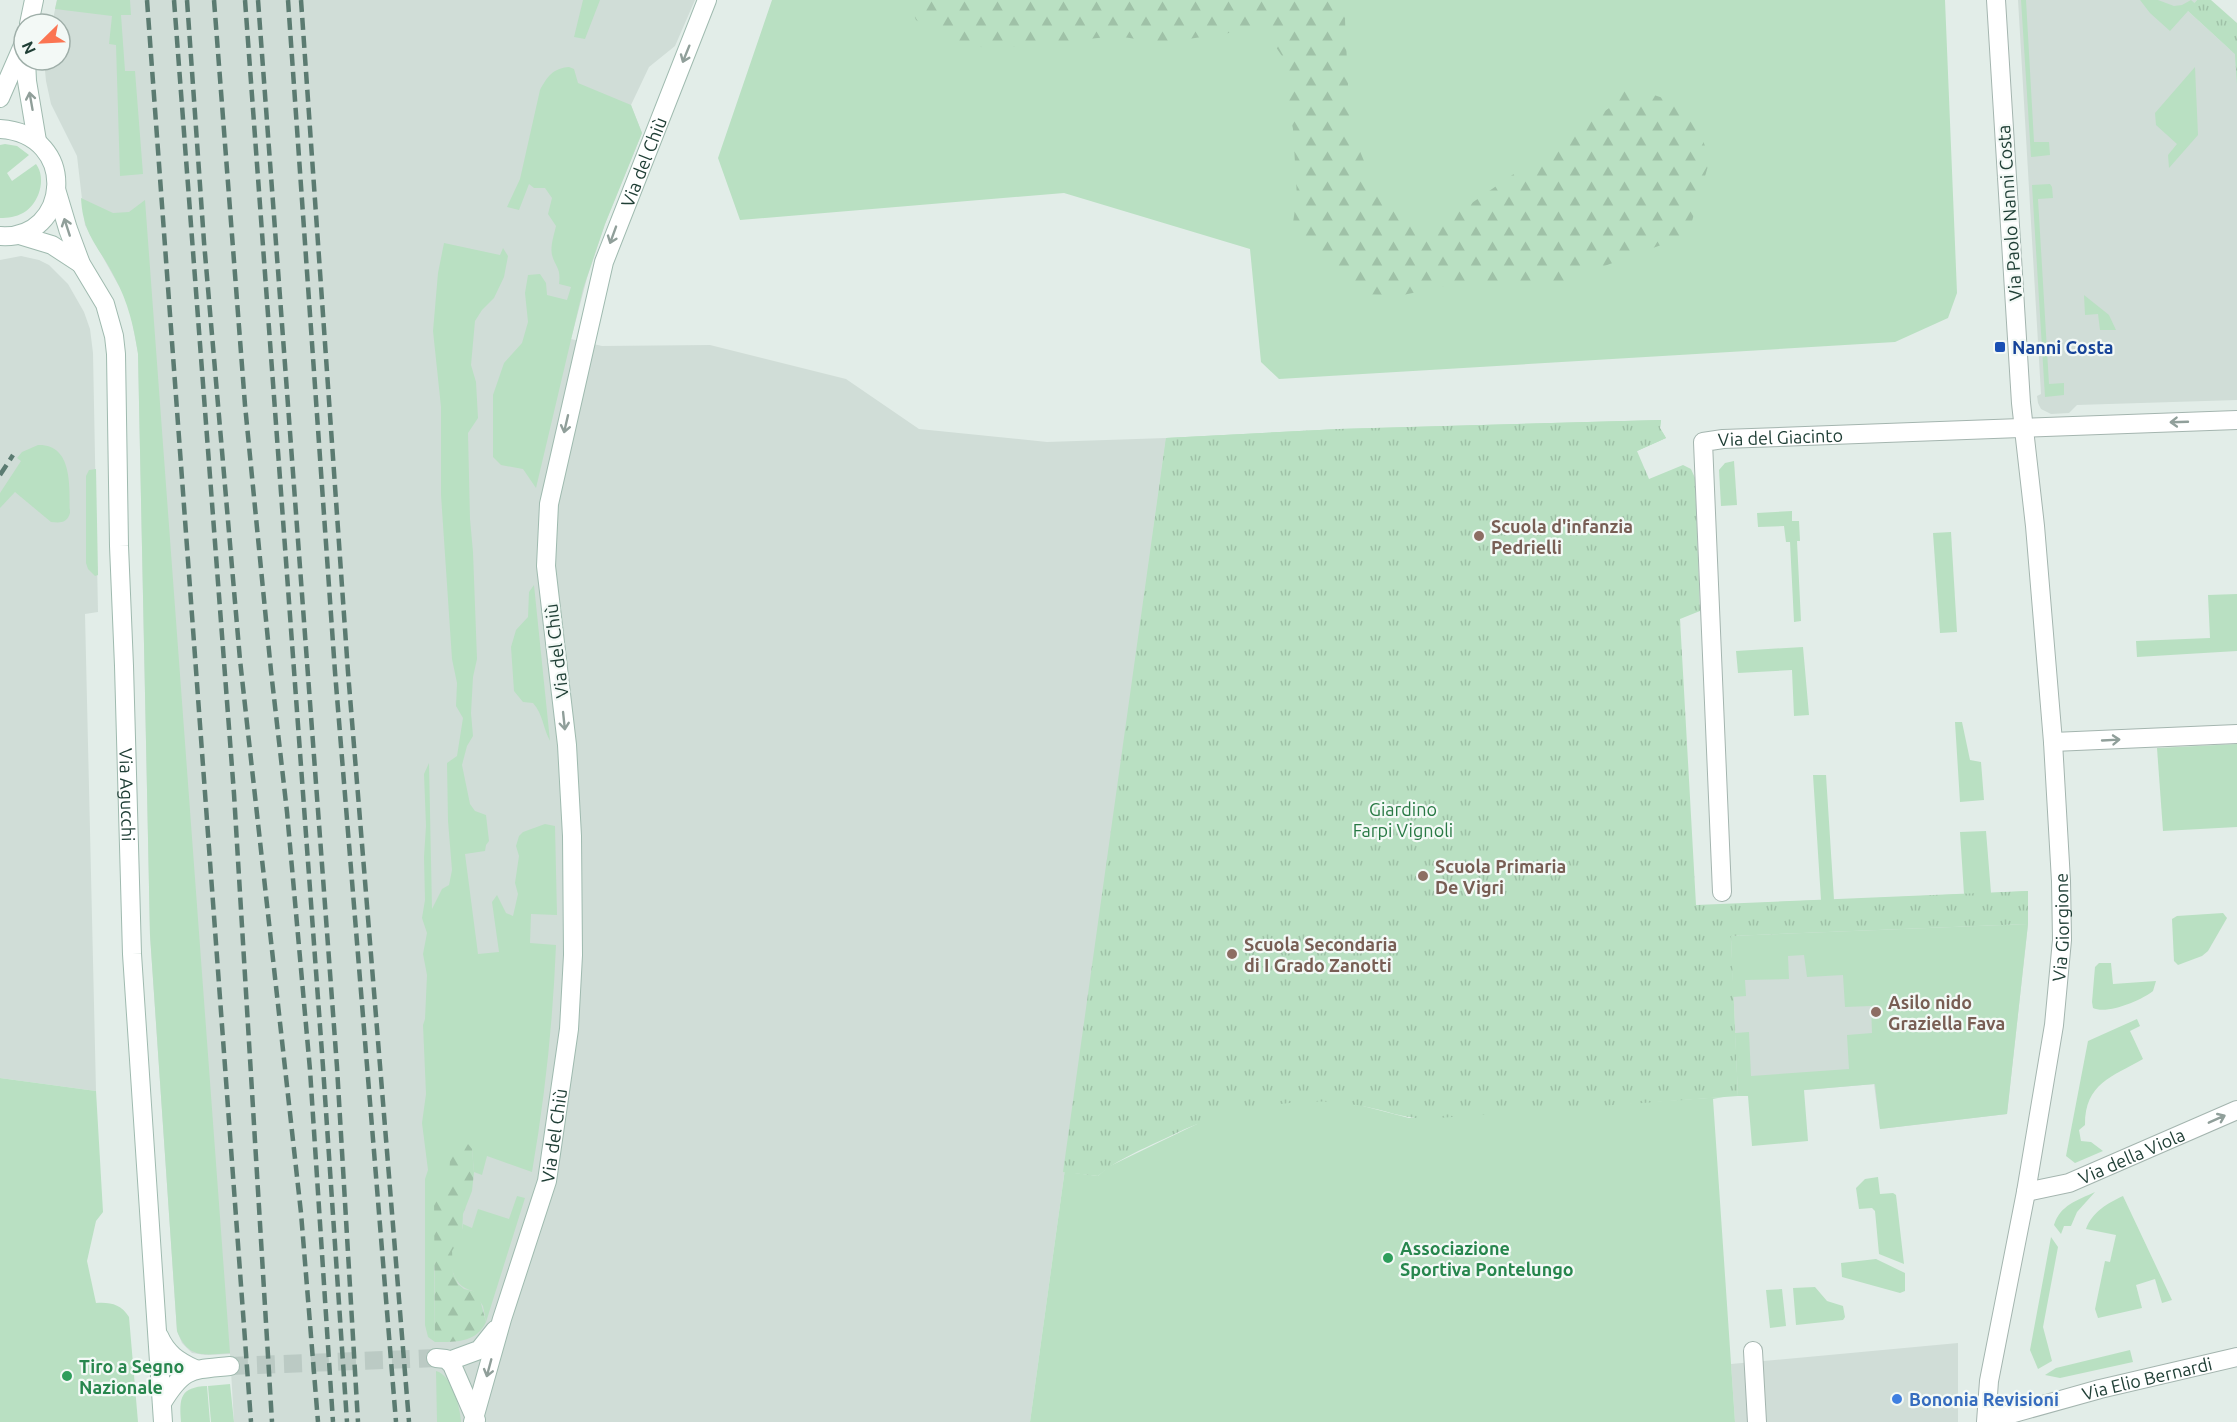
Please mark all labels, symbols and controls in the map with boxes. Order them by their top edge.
north arrow [12,12,72,72]
text: N [18,39,39,57]
one-way arrow [680,45,691,63]
one-way arrow [25,91,36,111]
street label: Via del Chiù [617,114,670,210]
street label: Via Paolo Nanni Costa [1993,124,2025,302]
one-way arrow [61,218,72,237]
one-way arrow [607,225,618,244]
place label: Nanni Costa [2012,337,2113,357]
marker: Nanni Costa [1993,340,2007,354]
one-way arrow [560,414,571,434]
one-way arrow [2169,416,2189,427]
street label: Via del Giacinto [1717,425,1843,449]
place label: Scuola d'infanzia Pedrielli [1491,516,1633,557]
marker: Scuola d'infanzia Pedrielli [1472,529,1486,543]
street label: Via del Chiù [540,603,572,699]
one-way arrow [559,711,570,731]
one-way arrow [2101,734,2121,745]
street label: Via Agucchi [116,748,139,842]
park label: Giardino Farpi Vignoli [1353,799,1453,840]
place label: Scuola Primaria De Vigri [1435,856,1566,897]
marker: Scuola Primaria De Vigri [1416,869,1430,883]
street label: Via Giorgione [2048,872,2072,983]
place label: Scuola Secondaria di I Grado Zanotti [1244,934,1397,975]
marker: Scuola Secondaria di I Grado Zanotti [1225,947,1239,961]
place label: Asilo nido Graziella Fava [1888,992,2005,1033]
marker: Asilo nido Graziella Fava [1869,1005,1883,1019]
street label: Via del Chiù [537,1087,570,1184]
one-way arrow [2207,1113,2225,1124]
street label: Via della Viola [2075,1124,2188,1188]
place label: Associazione Sportiva Pontelungo [1400,1238,1574,1279]
marker: Associazione Sportiva Pontelungo [1381,1251,1395,1265]
street label: Via Elio Bernardi [2080,1353,2214,1404]
place label: Tiro a Segno Nazionale [79,1356,184,1397]
one-way arrow [482,1358,494,1377]
marker: Tiro a Segno Nazionale [60,1369,74,1383]
place label: Bononia Revisioni [1909,1389,2059,1409]
marker: Bononia Revisioni [1890,1392,1904,1406]

